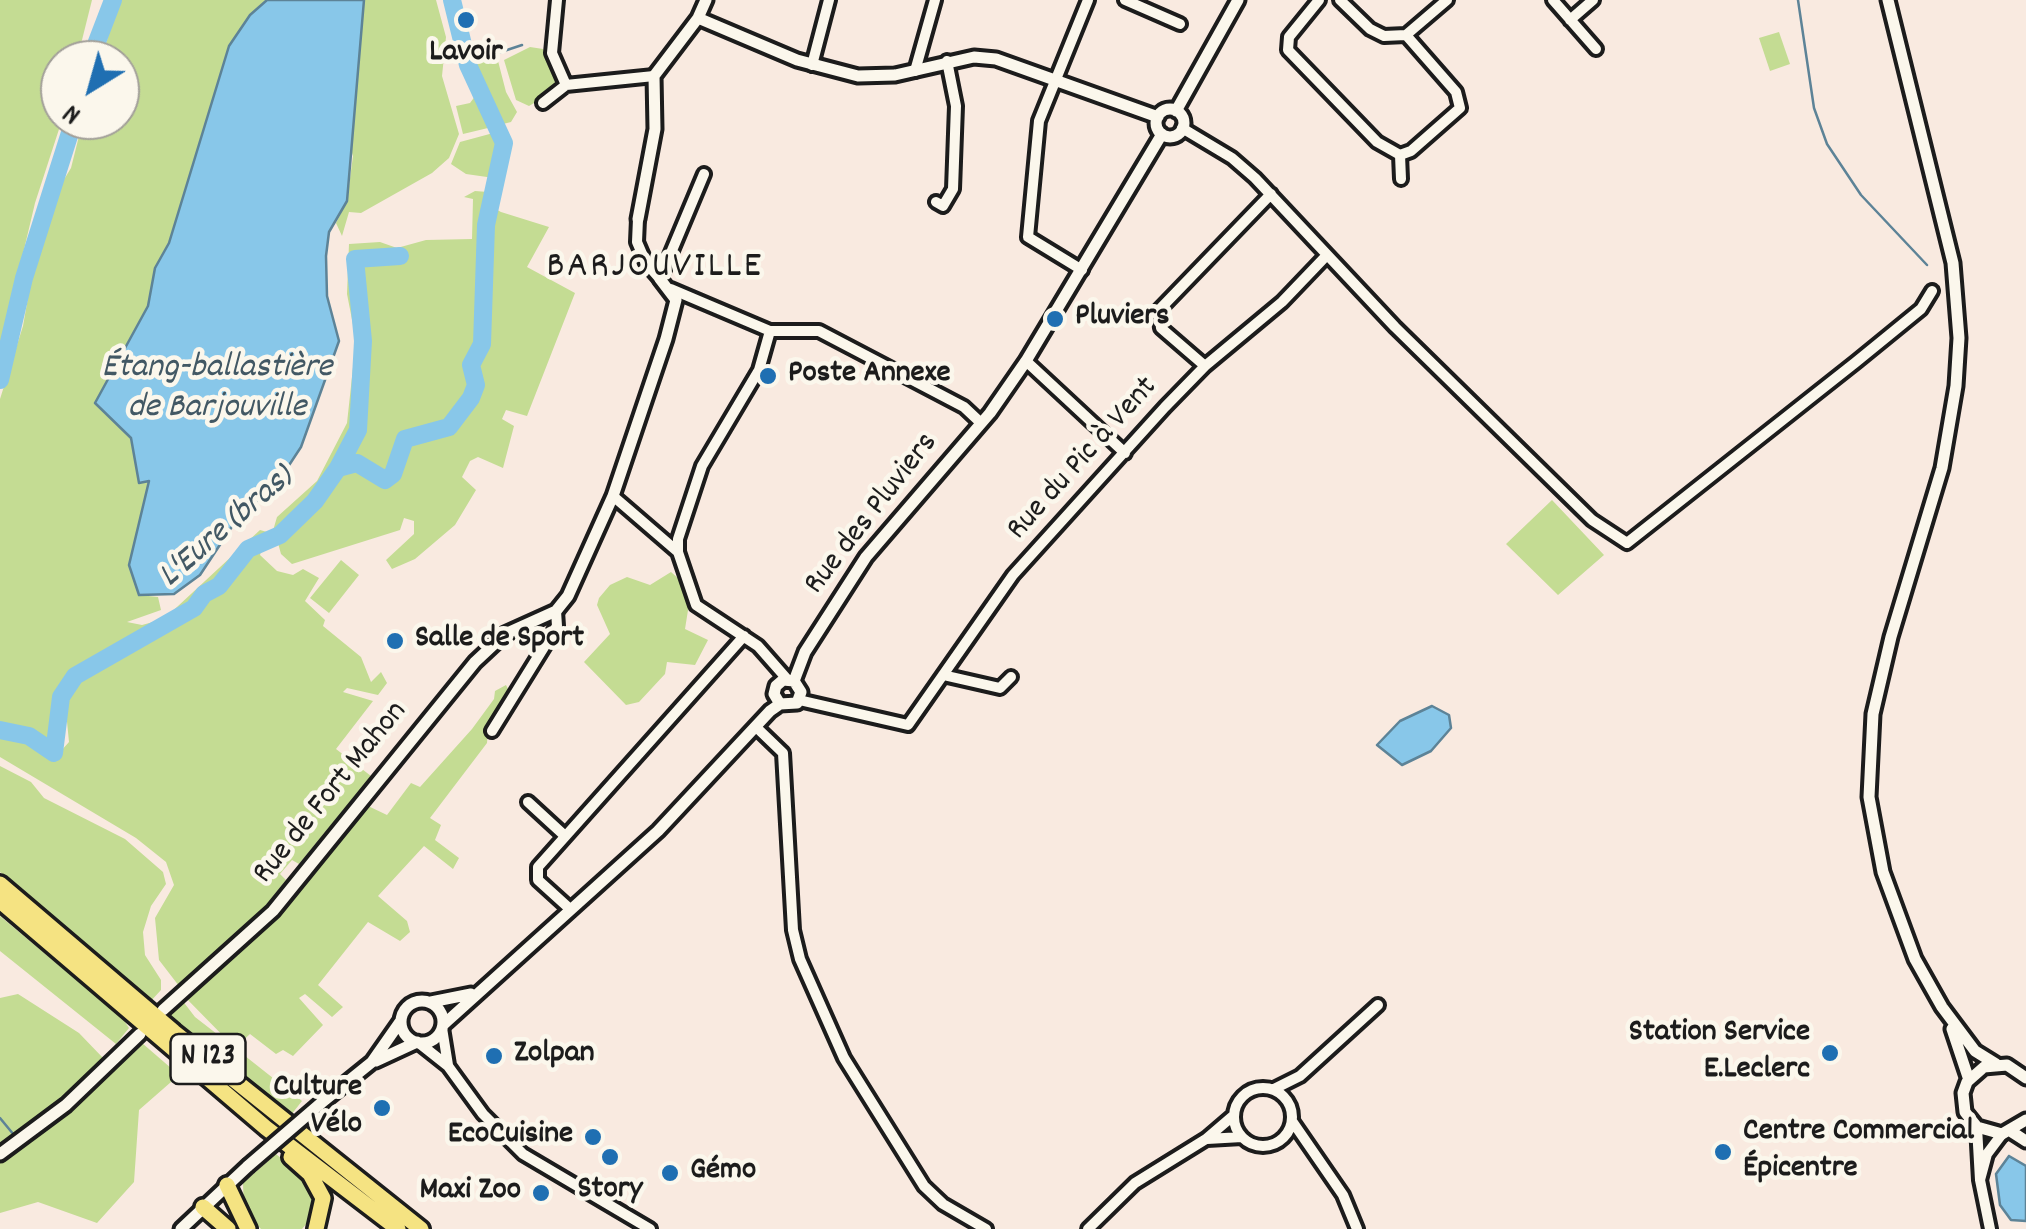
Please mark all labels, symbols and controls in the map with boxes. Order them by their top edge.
marker: Lavoir [455,9,477,31]
place label: Lavoir [429,36,503,74]
north arrow [40,40,140,140]
text: N [56,92,91,133]
district label: BARJOUVILLE [546,247,764,293]
place label: Pluviers [1075,300,1170,338]
marker: Pluviers [1044,308,1066,330]
water label: Étang-ballastière de Barjouville [102,349,332,431]
place label: Poste Annexe [788,357,951,395]
marker: Poste Annexe [757,365,779,387]
street label: Rue du Pic à Vent [1001,370,1167,550]
street label: Rue des Pluviers [798,426,948,604]
water label: L'Eure (bras) [152,459,304,599]
place label: Salle de Sport [415,622,584,660]
marker: Salle de Sport [384,630,406,652]
street label: Rue de Fort Mahon [247,695,417,893]
place label: Station Service E.Leclerc [1629,1016,1810,1091]
road number: N 123 [170,1034,246,1084]
place label: Zolpan [514,1037,595,1075]
marker: Station Service E.Leclerc [1819,1042,1841,1064]
marker: Zolpan [483,1045,505,1067]
place label: Culture Vélo [273,1071,362,1146]
marker: Culture Vélo [371,1097,393,1119]
place label: Centre Commercial Épicentre [1743,1115,1974,1190]
place label: EcoCuisine [448,1118,573,1156]
marker: EcoCuisine [582,1126,604,1148]
marker: Centre Commercial Épicentre [1712,1141,1734,1163]
marker: Story [599,1146,621,1168]
place label: Gémo [690,1154,756,1192]
marker: Gémo [659,1162,681,1184]
place label: Story [578,1173,642,1211]
place label: Maxi Zoo [420,1174,521,1212]
marker: Maxi Zoo [530,1182,552,1204]

